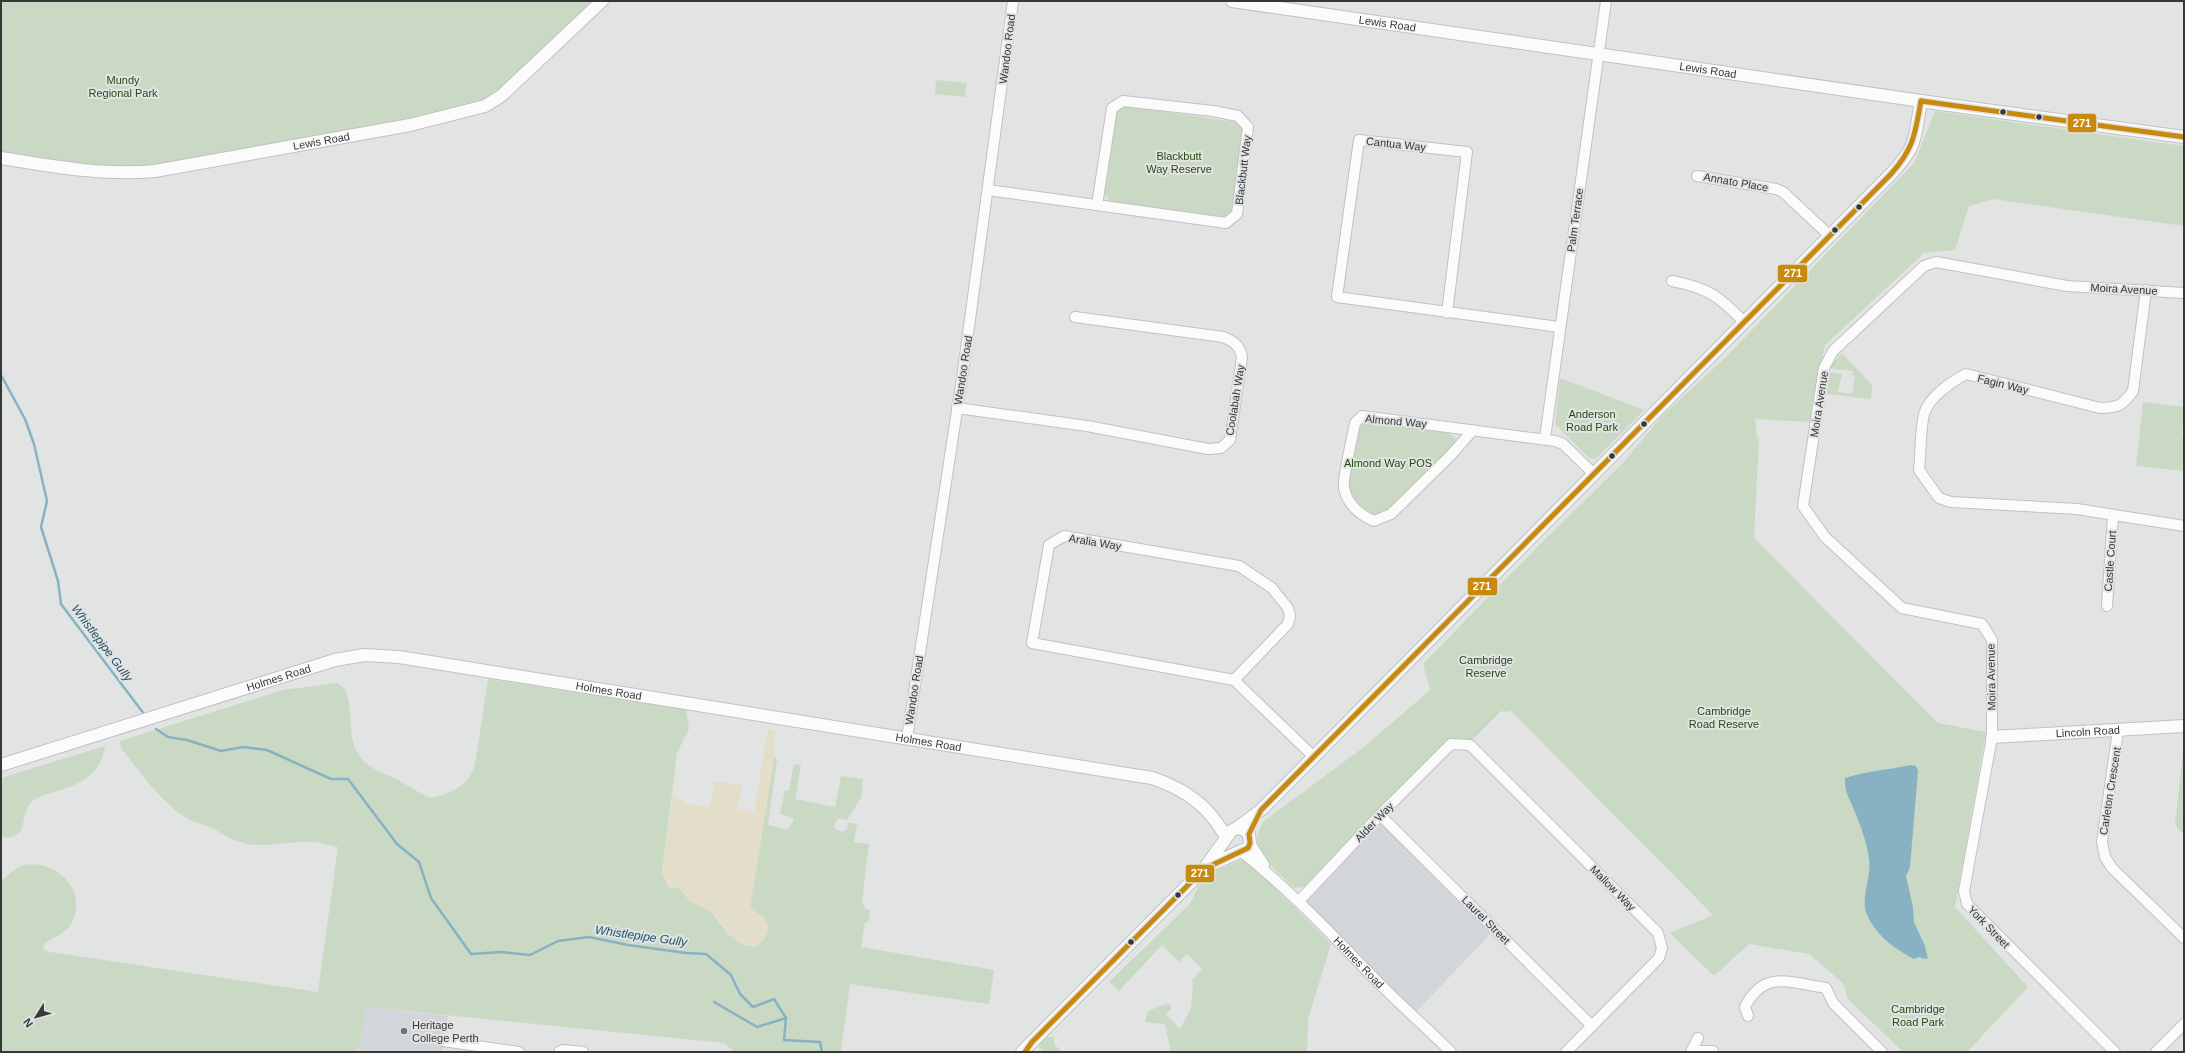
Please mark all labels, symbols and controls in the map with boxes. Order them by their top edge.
street label: Lewis Road [1358,13,1417,34]
street label: Wandoo Road [997,14,1017,84]
street label: Lewis Road [1679,60,1737,80]
park label: Mundy Regional Park [88,74,158,99]
unlabelled marker [1998,107,2008,117]
unlabelled marker [2034,112,2044,122]
line badge: 271 [2067,113,2097,133]
text: 271 [2073,117,2091,129]
street label: Lewis Road [292,130,351,152]
street label: Blackbutt Way [1233,134,1253,205]
street label: Cantua Way [1365,135,1427,153]
park label: Blackbutt Way Reserve [1146,150,1212,175]
street label: Annato Place [1703,170,1769,194]
street label: Palm Terrace [1565,187,1585,253]
unlabelled marker [1854,202,1864,212]
unlabelled marker [1830,225,1840,235]
line badge: 271 [1777,264,1808,283]
text: 271 [1784,267,1802,279]
street label: Moira Avenue [2090,281,2158,297]
street label: Wandoo Road [952,335,974,405]
street label: Coolabah Way [1223,363,1247,436]
street label: Moira Avenue [1808,370,1830,438]
street label: Fagin Way [1976,372,2030,396]
park label: Anderson Road Park [1566,408,1618,433]
street label: Almond Way [1365,412,1428,430]
unlabelled marker [1639,419,1649,429]
unlabelled marker [1607,451,1617,461]
park label: Almond Way POS [1344,457,1432,469]
street label: Castle Court [2102,530,2118,592]
street label: Aralia Way [1068,532,1122,552]
line badge: 271 [1467,577,1498,596]
text: 271 [1473,580,1491,592]
water label: Whistlepipe Gully [69,602,136,685]
street label: Moira Avenue [1984,643,1998,711]
park label: Cambridge Reserve [1459,654,1513,679]
street label: Wandoo Road [903,655,925,725]
street label: Holmes Road [245,662,312,693]
street label: Holmes Road [575,679,643,702]
park label: Cambridge Road Reserve [1689,705,1759,730]
street label: Lincoln Road [2055,724,2120,739]
street label: Holmes Road [895,731,962,753]
street label: Carleton Crescent [2097,746,2123,836]
street label: Alder Way [1352,799,1396,844]
street label: Mallow Way [1588,863,1638,913]
line badge: 271 [1185,864,1215,883]
text: 271 [1191,867,1209,879]
unlabelled marker [1173,890,1183,900]
street label: Laurel Street [1459,893,1513,947]
street label: York Street [1966,903,2012,951]
water label: Whistlepipe Gully [594,923,689,950]
street label: Holmes Road [1331,934,1387,991]
unlabelled marker [1126,937,1136,947]
north arrow [16,997,56,1037]
park label: Cambridge Road Park [1891,1003,1945,1028]
text: N [21,1016,35,1030]
place label: Heritage College Perth [412,1019,479,1044]
marker: Heritage College Perth [399,1026,409,1036]

